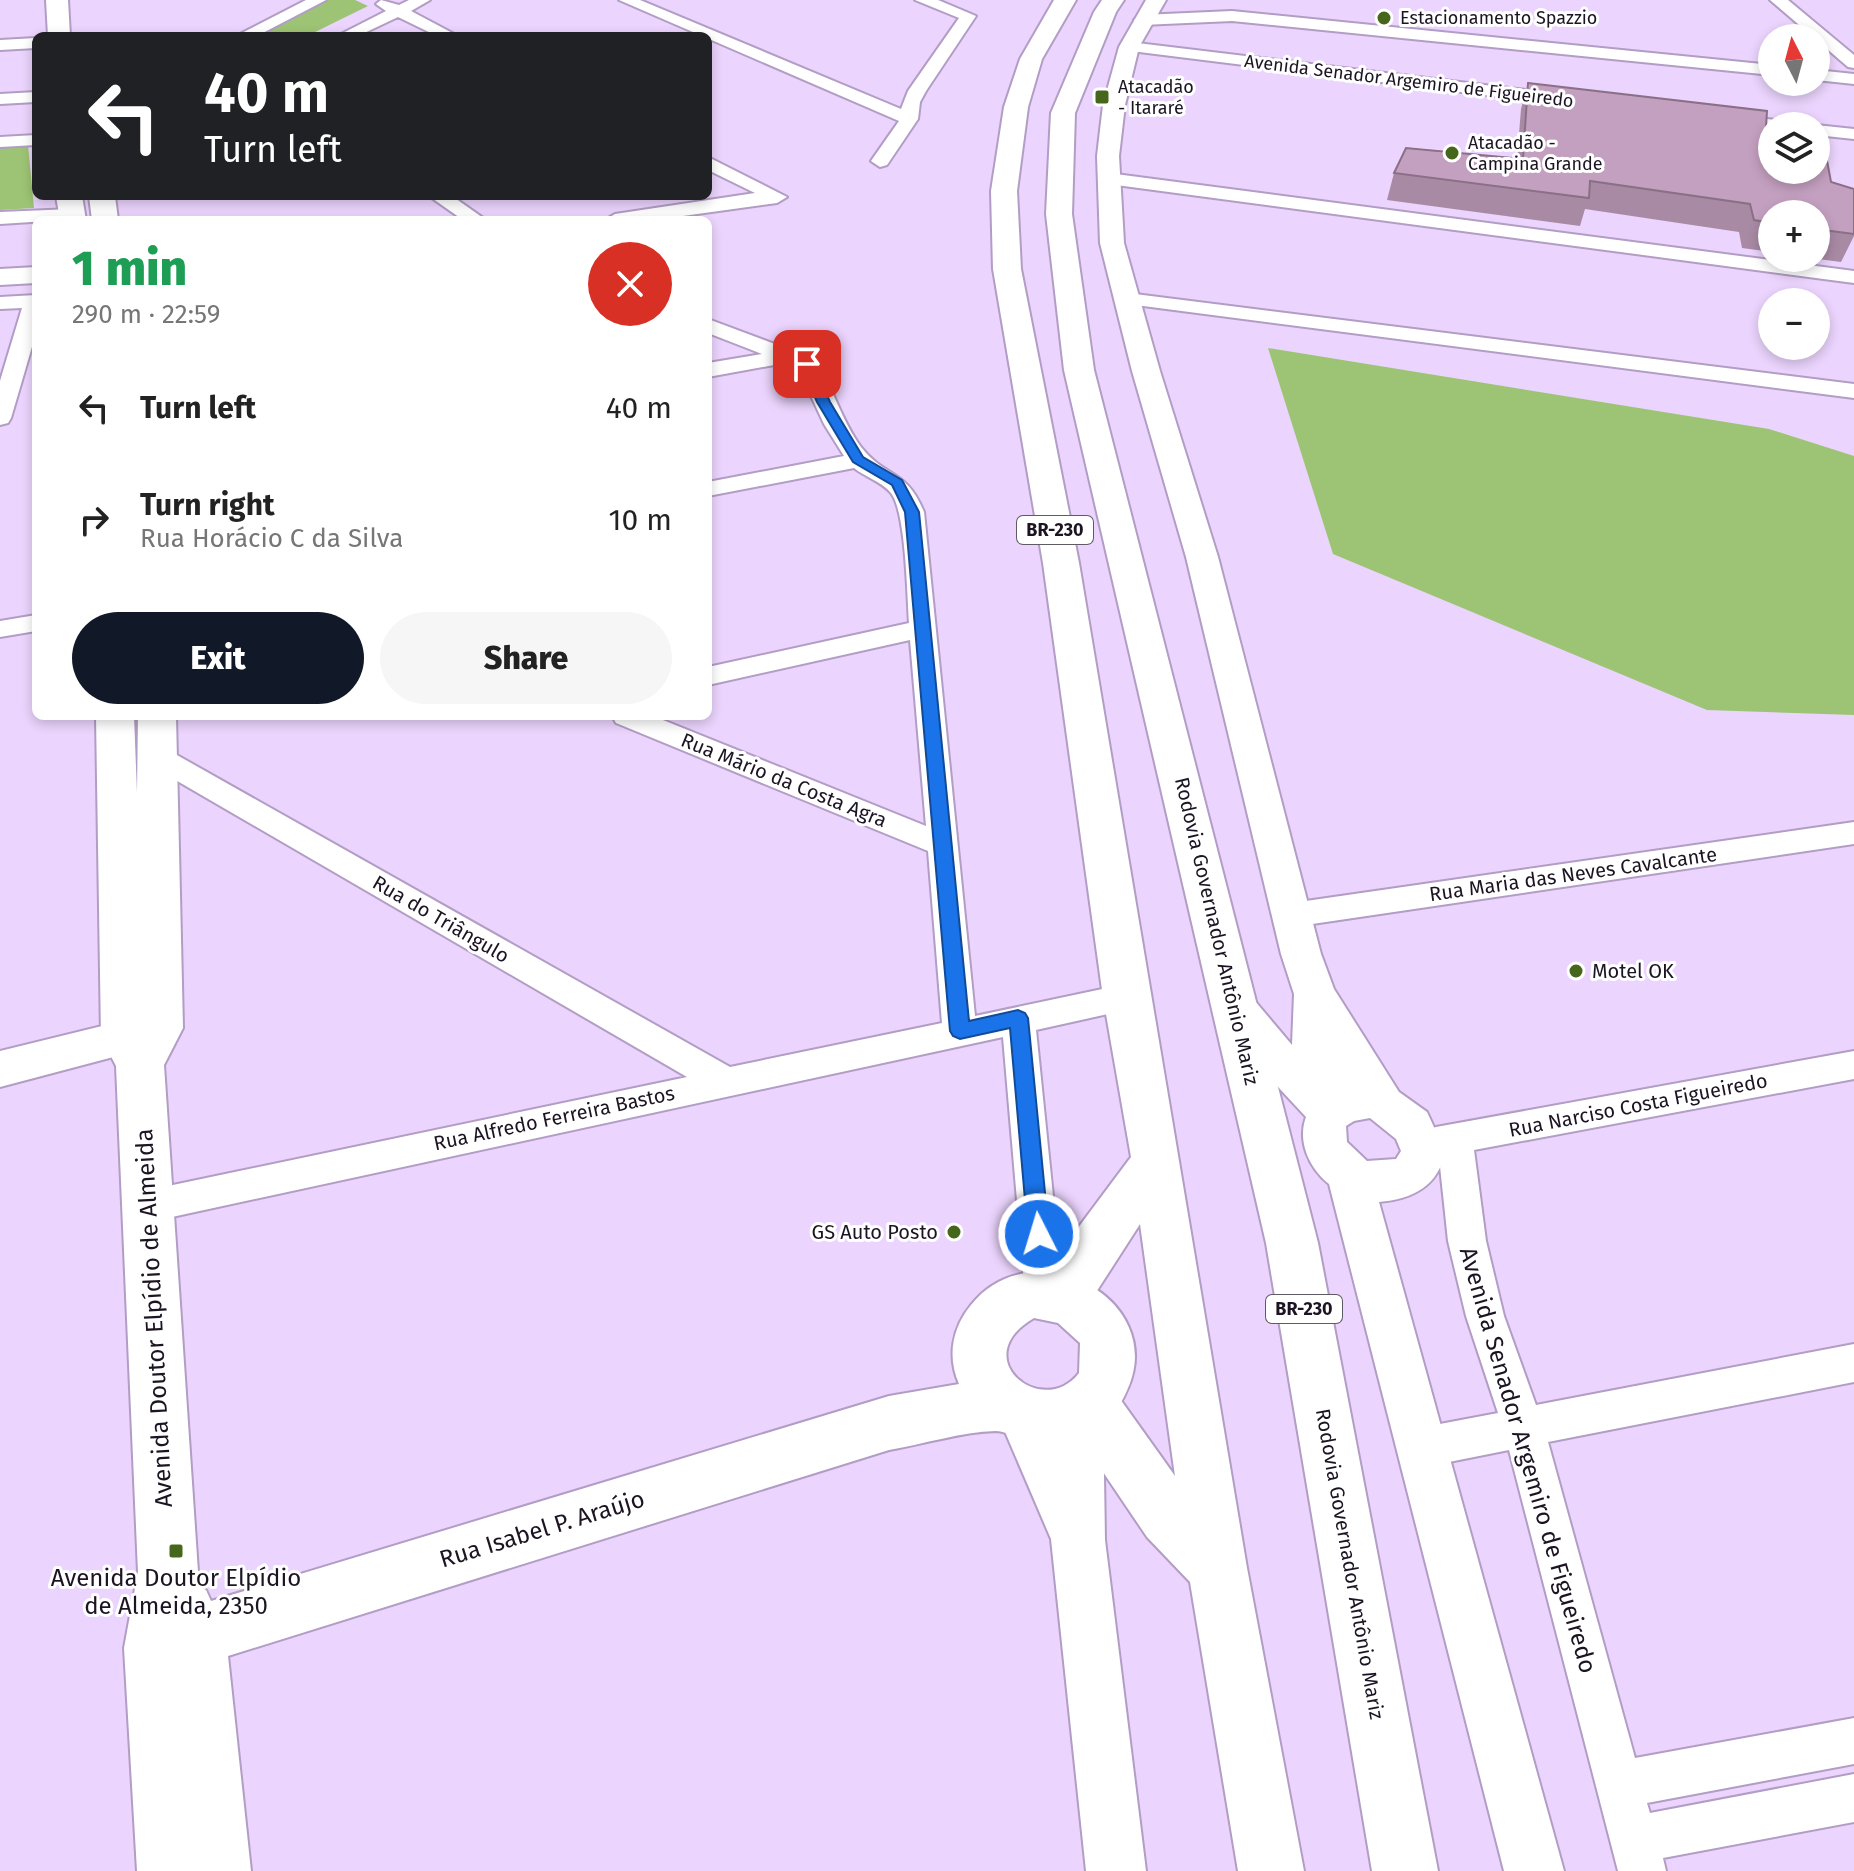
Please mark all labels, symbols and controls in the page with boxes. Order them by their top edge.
place label: Estacionamento Spazzio [1400,7,1597,29]
marker: Estacionamento Spazzio [1375,9,1393,27]
north arrow [1758,24,1830,96]
map controls [1758,24,1830,360]
street label: Avenida Senador Argemiro de Figueiredo [1243,50,1575,112]
text: 40 m [204,60,329,127]
icon: left [72,64,176,168]
place label: Atacadão - Itararé [1118,76,1194,119]
marker: Atacadão - Itararé [1093,88,1111,106]
button: layers [1758,112,1830,184]
text: Turn left [204,128,342,172]
place label: Atacadão - Campina Grande [1468,132,1603,175]
marker: Atacadão - Campina Grande [1443,144,1461,162]
button: + [1758,200,1830,272]
text: 1 min [72,240,187,298]
button: close [588,242,672,326]
button: − [1758,288,1830,360]
text: 290 m · 22:59 [72,299,220,330]
pin [773,330,841,398]
icon: arrive [785,342,829,386]
icon: left [72,386,116,430]
text: Turn left [140,390,256,426]
text: 40 m [606,390,672,426]
text: Turn right [140,487,275,523]
icon: right [72,498,116,542]
text: 10 m [609,502,672,538]
road number: BR-230 [1017,516,1093,544]
text: Rua Horácio C da Silva [140,523,403,554]
button: Exit [72,612,364,704]
button: Share [380,612,672,704]
street label: Rua Mário da Costa Agra [678,728,890,832]
street label: Rodovia Governador Antônio Mariz [1170,775,1264,1088]
street label: Rua Maria das Neves Cavalcante [1428,842,1718,906]
street label: Rua do Triângulo [368,870,514,968]
place label: Motel OK [1592,959,1674,983]
marker: Motel OK [1567,962,1585,980]
street label: Rua Narciso Costa Figueiredo [1507,1068,1769,1142]
street label: Rua Alfredo Ferreira Bastos [431,1081,677,1155]
street label: Avenida Doutor Elpídio de Almeida [130,1128,178,1508]
position arrow [997,1192,1081,1276]
place label: GS Auto Posto [812,1220,938,1244]
marker: GS Auto Posto [945,1223,963,1241]
street label: Avenida Senador Argemiro de Figueiredo [1454,1244,1602,1676]
road number: BR-230 [1266,1295,1342,1323]
street label: Rodovia Governador Antônio Mariz [1311,1407,1389,1722]
street label: Rua Isabel P. Araújo [436,1484,648,1574]
marker: Avenida Doutor Elpídio de Almeida, 2350 [167,1542,185,1560]
place label: Avenida Doutor Elpídio de Almeida, 2350 [51,1564,301,1620]

